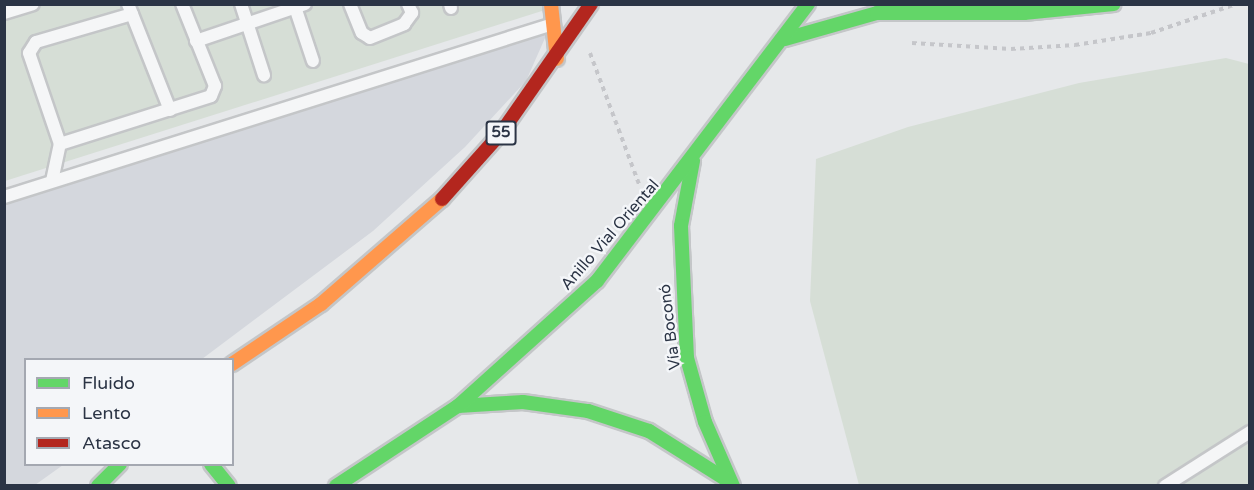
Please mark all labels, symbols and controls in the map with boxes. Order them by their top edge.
road number: 55 [484,121,518,145]
street label: Anillo Vial Oriental [557,176,663,294]
street label: Vía Boconó [655,283,685,371]
legend [24,358,234,466]
text: Fluido [82,372,135,394]
text: Lento [82,402,131,424]
text: Atasco [82,432,141,454]

